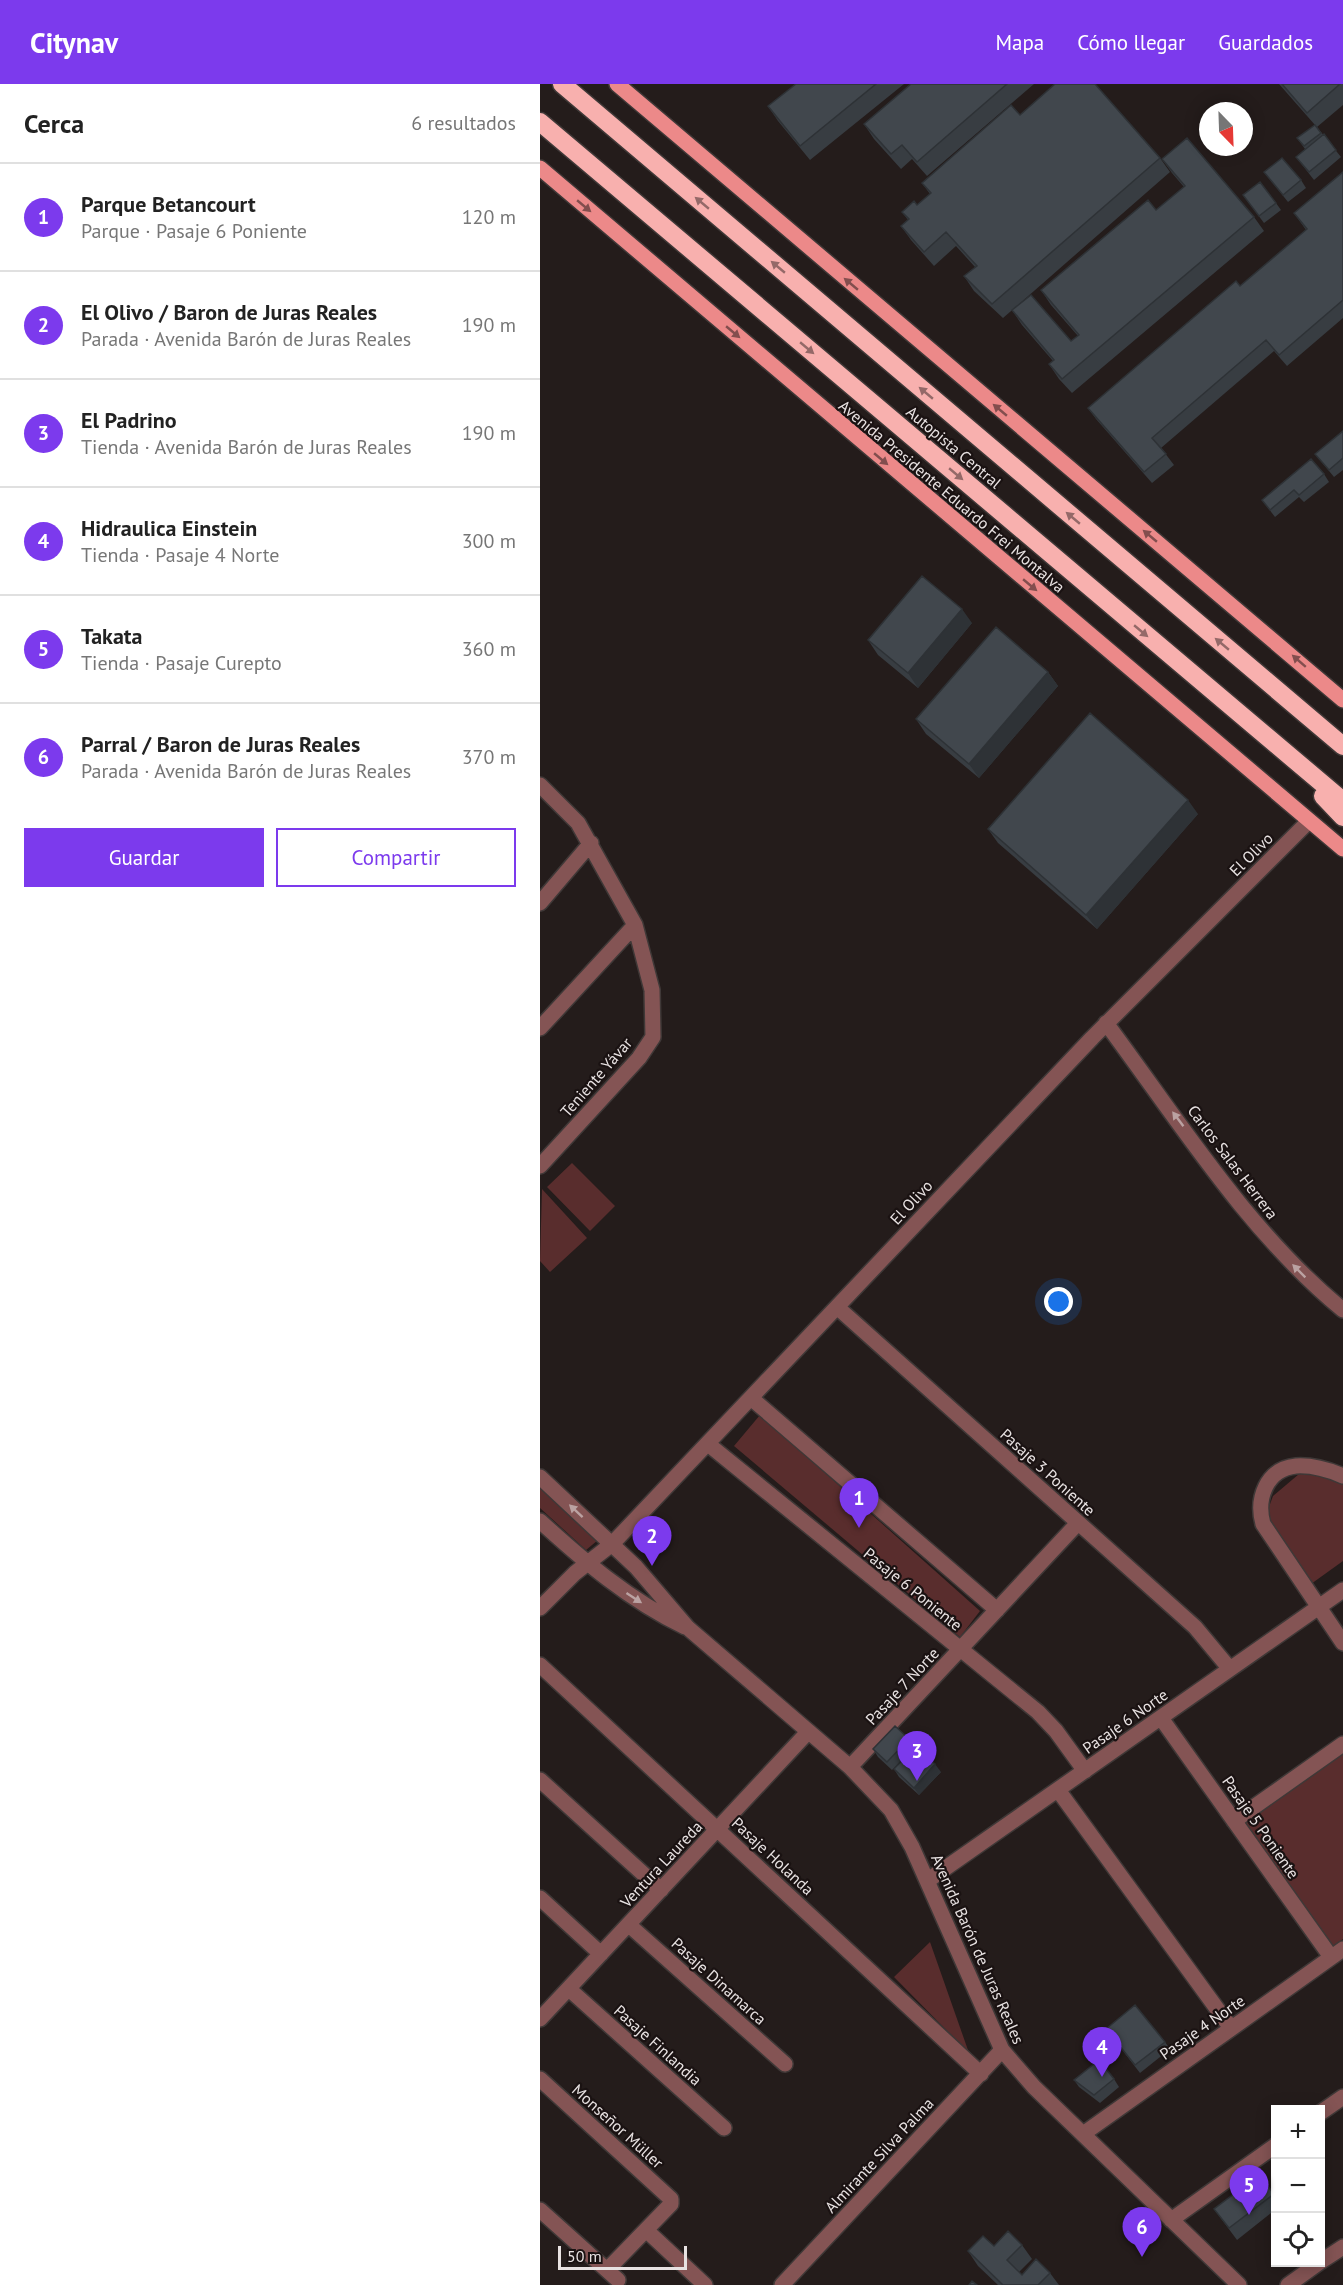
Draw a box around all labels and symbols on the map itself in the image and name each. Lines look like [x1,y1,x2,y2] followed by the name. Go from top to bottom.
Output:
[1199,102,1253,156] north arrow
[695,197,710,210] one-way arrow
[577,199,592,213] one-way arrow
[771,261,786,274] one-way arrow
[843,278,859,291] one-way arrow
[725,326,741,339] one-way arrow
[799,341,814,354] one-way arrow
[919,387,934,400] one-way arrow
[835,395,1069,597] street label: Avenida Presidente Eduardo Frei Montalva
[902,401,1006,493] street label: Autopista Central
[993,404,1008,417] one-way arrow
[873,452,888,465] one-way arrow
[948,467,963,480] one-way arrow
[1066,512,1081,525] one-way arrow
[1142,529,1158,542] one-way arrow
[1022,578,1037,591] one-way arrow
[1133,624,1149,637] one-way arrow
[1215,638,1230,650] one-way arrow
[1292,655,1307,668] one-way arrow
[1225,828,1277,880] street label: El Olivo
[556,1033,636,1121] street label: Teniente Yávar
[1184,1101,1282,1223] street label: Carlos Salas Herrera
[1172,1111,1184,1127] one-way arrow
[885,1176,937,1228] street label: El Olivo
[1293,1265,1307,1279] one-way arrow
[1044,1287,1073,1316] your location
[996,1424,1100,1520] street label: Pasaje 3 Poniente
[840,1478,878,1528] pin: 1
[569,1505,584,1518] one-way arrow
[632,1516,672,1566] pin: 2
[860,1543,966,1635] street label: Pasaje 6 Poniente
[626,1593,642,1604] one-way arrow
[861,1643,943,1729] street label: Pasaje 7 Norte
[1079,1684,1171,1758] street label: Pasaje 6 Norte
[898,1732,937,1781] pin: 3
[1218,1772,1304,1882] street label: Pasaje 5 Poniente
[728,1813,818,1899] street label: Pasaje Holanda
[615,1816,706,1912] street label: Ventura Laureda
[927,1851,1029,2047] street label: Avenida Barón de Juras Reales
[667,1933,771,2029] street label: Pasaje Dinamarca
[1156,1990,1248,2064] street label: Pasaje 4 Norte
[610,2000,706,2090] street label: Pasaje Finlandia
[1082,2028,1122,2077] pin: 4
[568,2080,668,2173] street label: Monseñor Müller
[820,2093,938,2217] street label: Almirante Silva Palma
[1230,2166,1268,2215] pin: 5
[1122,2208,1162,2257] pin: 6
[558,2243,687,2270] scale bar

